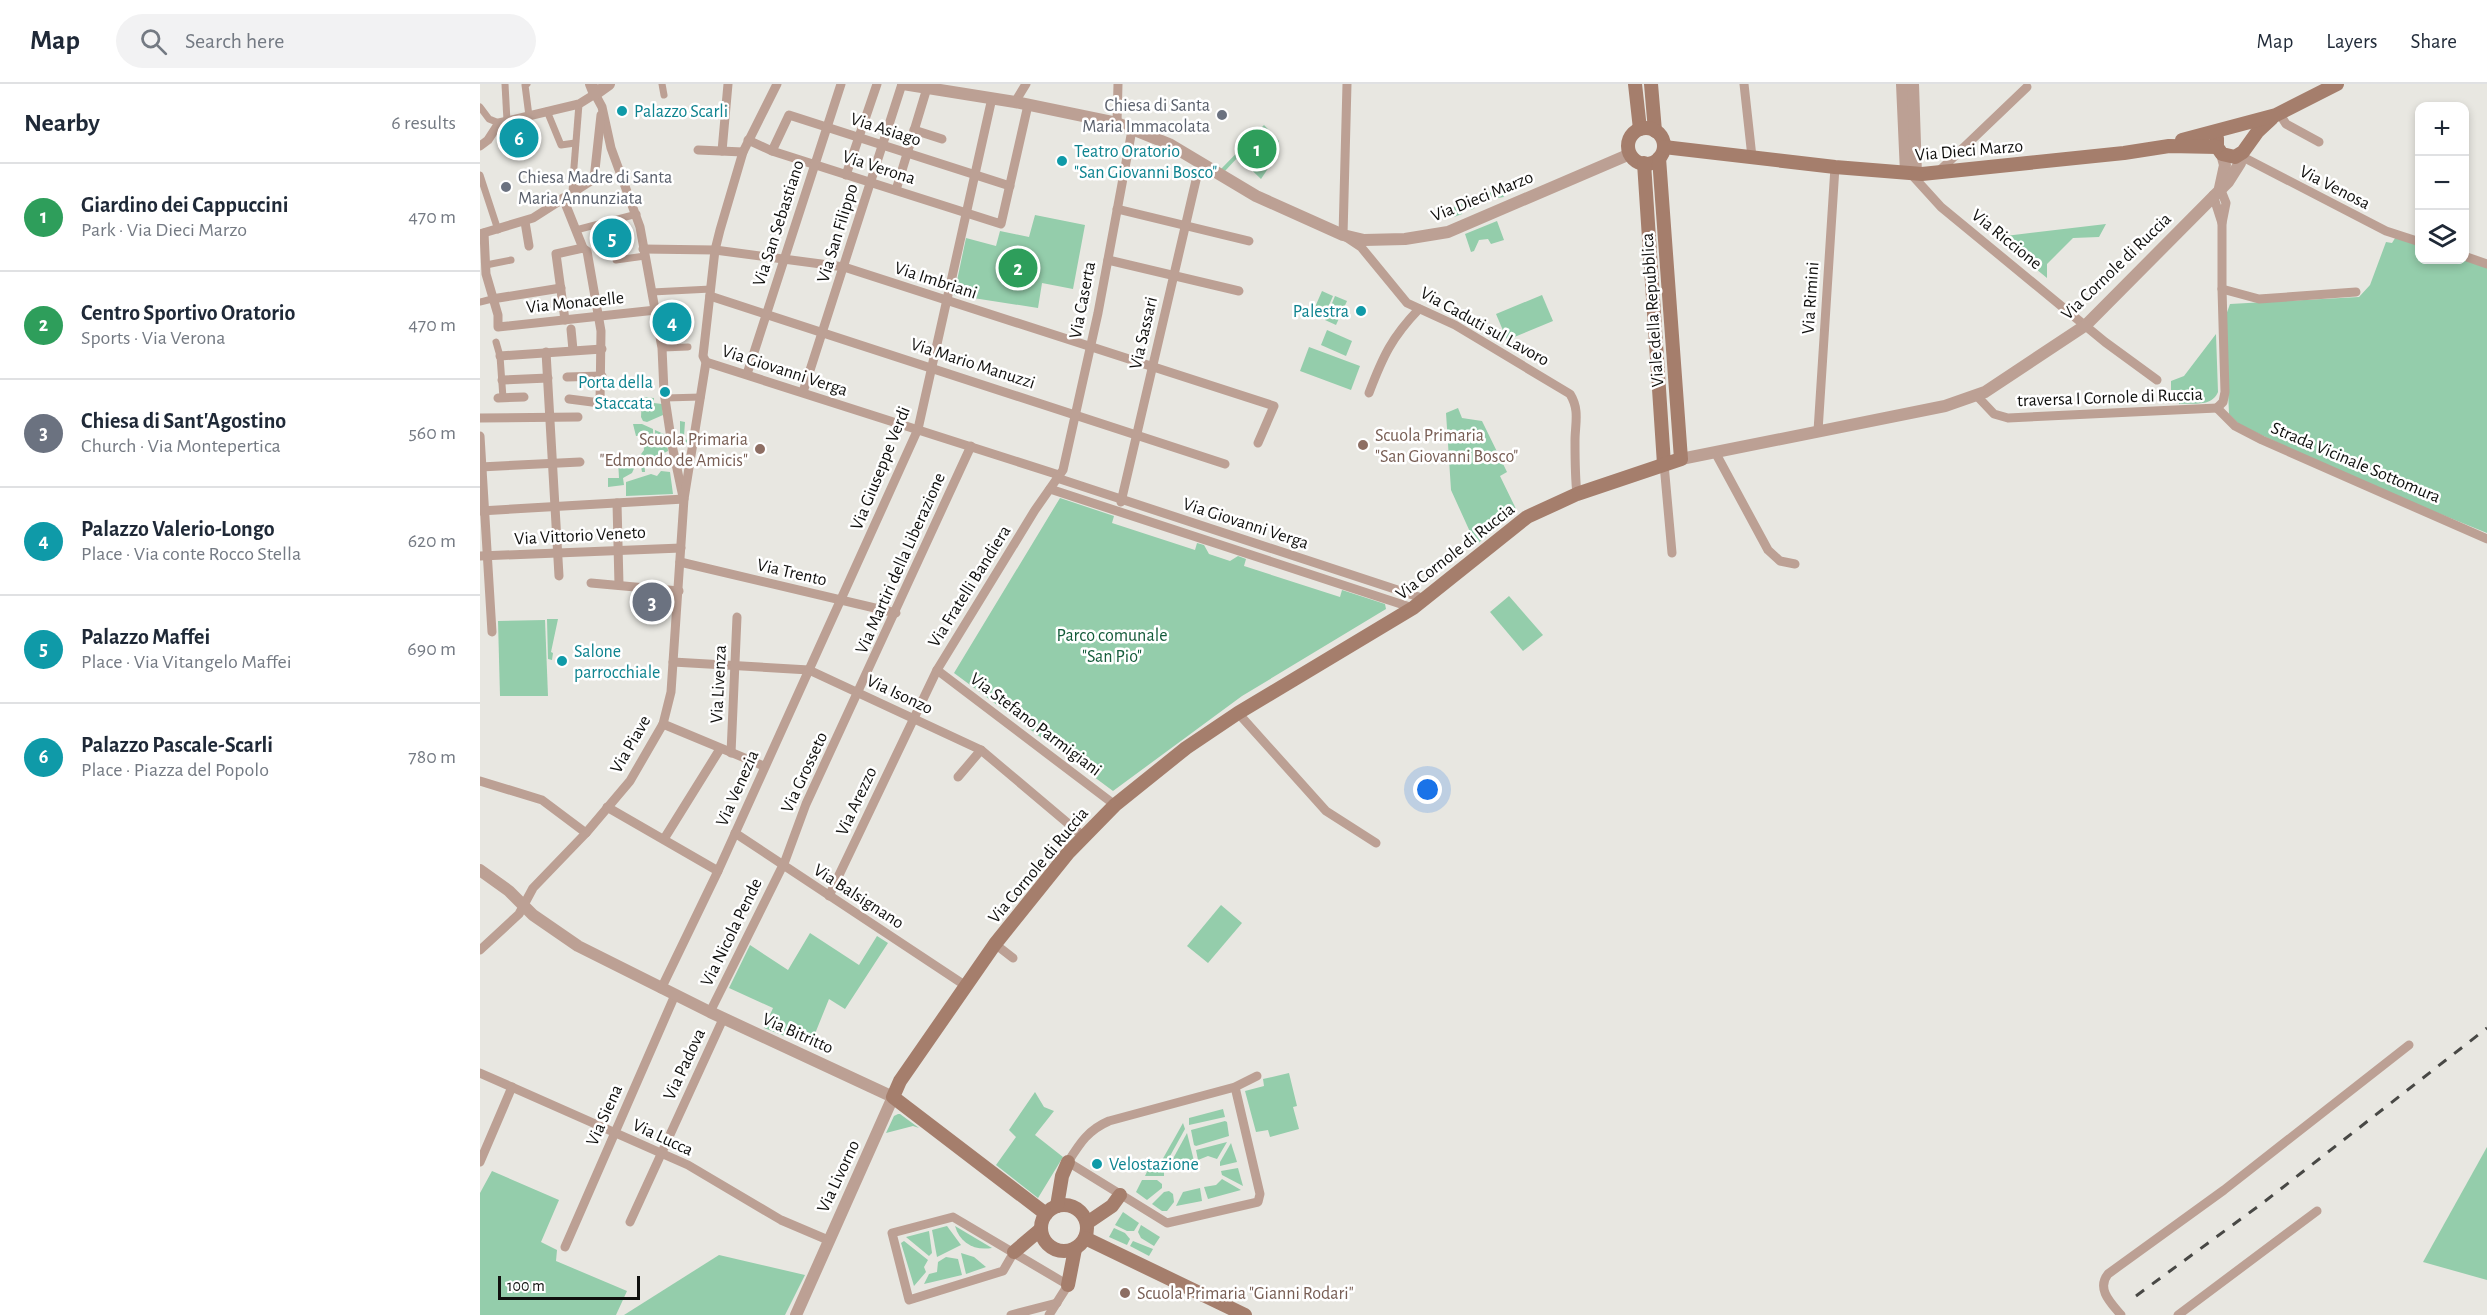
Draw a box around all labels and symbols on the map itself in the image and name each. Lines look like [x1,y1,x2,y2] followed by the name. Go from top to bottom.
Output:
[1082,97,1210,136] place label: Chiesa di Santa Maria Immacolata
[634,103,728,121] place label: Palazzo Scarli
[615,104,629,118] marker: Palazzo Scarli
[1215,108,1229,122] marker: Chiesa di Santa Maria Immacolata
[848,110,923,150] street label: Via Asiago
[500,116,538,160] pin: 6
[1238,126,1276,172] pin: 1
[1914,137,2024,165] street label: Via Dieci Marzo
[1074,143,1217,182] place label: Teatro Oratorio "San Giovanni Bosco"
[840,148,917,188] street label: Via Verona
[1055,154,1069,168] marker: Teatro Oratorio "San Giovanni Bosco"
[750,158,808,289] street label: Via San Sebastiano
[2296,162,2373,213] street label: Via Venosa
[1429,168,1536,226] street label: Via Dieci Marzo
[518,169,672,208] place label: Chiesa Madre di Santa Maria Annunziata
[499,180,513,194] marker: Chiesa Madre di Santa Maria Annunziata
[814,182,862,285] street label: Via San Filippo
[1968,206,2045,273] street label: Via Riccione
[2058,210,2175,324] street label: Via Cornole di Ruccia
[592,216,632,260] pin: 5
[1639,232,1667,388] street label: Viale della Repubblica
[998,246,1038,291] pin: 2
[892,259,979,303] street label: Via Imbriani
[1067,260,1099,340] street label: Via Caserta
[1799,261,1823,335] street label: Via Rimini
[1417,284,1552,370] street label: Via Caduti sul Lavoro
[525,289,625,317] street label: Via Monacelle
[1127,295,1161,371] street label: Via Sassari
[652,300,692,344] pin: 4
[1293,303,1349,321] place label: Palestra
[1354,304,1368,318] marker: Palestra
[908,335,1037,393] street label: Via Mario Manuzzi
[720,342,850,400] street label: Via Giovanni Verga
[578,374,653,413] place label: Porta della Staccata
[658,385,672,399] marker: Porta della Staccata
[2017,386,2203,410] street label: traversa I Cornole di Ruccia
[848,404,914,533] street label: Via Giuseppe Verdi
[2268,419,2443,507] street label: Strada Vicinale Sottomura
[1375,427,1518,466] place label: Scuola Primaria "San Giovanni Bosco"
[599,431,748,470] place label: Scuola Primaria "Edmondo de Amicis"
[1356,438,1370,452] marker: Scuola Primaria "San Giovanni Bosco"
[753,442,767,456] marker: Scuola Primaria "Edmondo de Amicis"
[853,470,949,657] street label: Via Martiri della Liberazione
[1181,495,1311,553] street label: Via Giovanni Verga
[1393,500,1518,604] street label: Via Cornole di Ruccia
[925,522,1015,651] street label: Via Fratelli Bandiera
[514,524,646,548] street label: Via Vittorio Veneto
[755,556,829,590] street label: Via Trento
[632,580,672,624] pin: 3
[1057,627,1167,666] park label: Parco comunale "San Pio"
[574,643,660,682] place label: Salone parrocchiale
[708,644,730,724] street label: Via Livenza
[555,654,569,668] marker: Salone parrocchiale
[966,670,1104,780] street label: Via Stefano Parmigiani
[864,672,936,718] street label: Via Isonzo
[607,713,654,776] street label: Via Piave
[778,729,831,816] street label: Via Grosseto
[713,748,763,829] street label: Via Venezia
[833,764,881,839] street label: Via Arezzo
[1413,775,1442,804] your location
[985,804,1092,927] street label: Via Cornole di Ruccia
[810,861,907,933] street label: Via Balsignano
[698,876,766,989] street label: Via Nicola Pende
[759,1010,836,1058] street label: Via Bitritto
[661,1026,709,1103] street label: Via Padova
[584,1082,626,1149] street label: Via Siena
[630,1116,696,1160] street label: Via Lucca
[814,1137,864,1215] street label: Via Livorno
[1109,1156,1199,1174] place label: Velostazione
[1090,1157,1104,1171] marker: Velostazione
[498,1273,640,1300] scale bar
[1137,1285,1354,1303] place label: Scuola Primaria "Gianni Rodari"
[1118,1286,1132,1300] marker: Scuola Primaria "Gianni Rodari"

